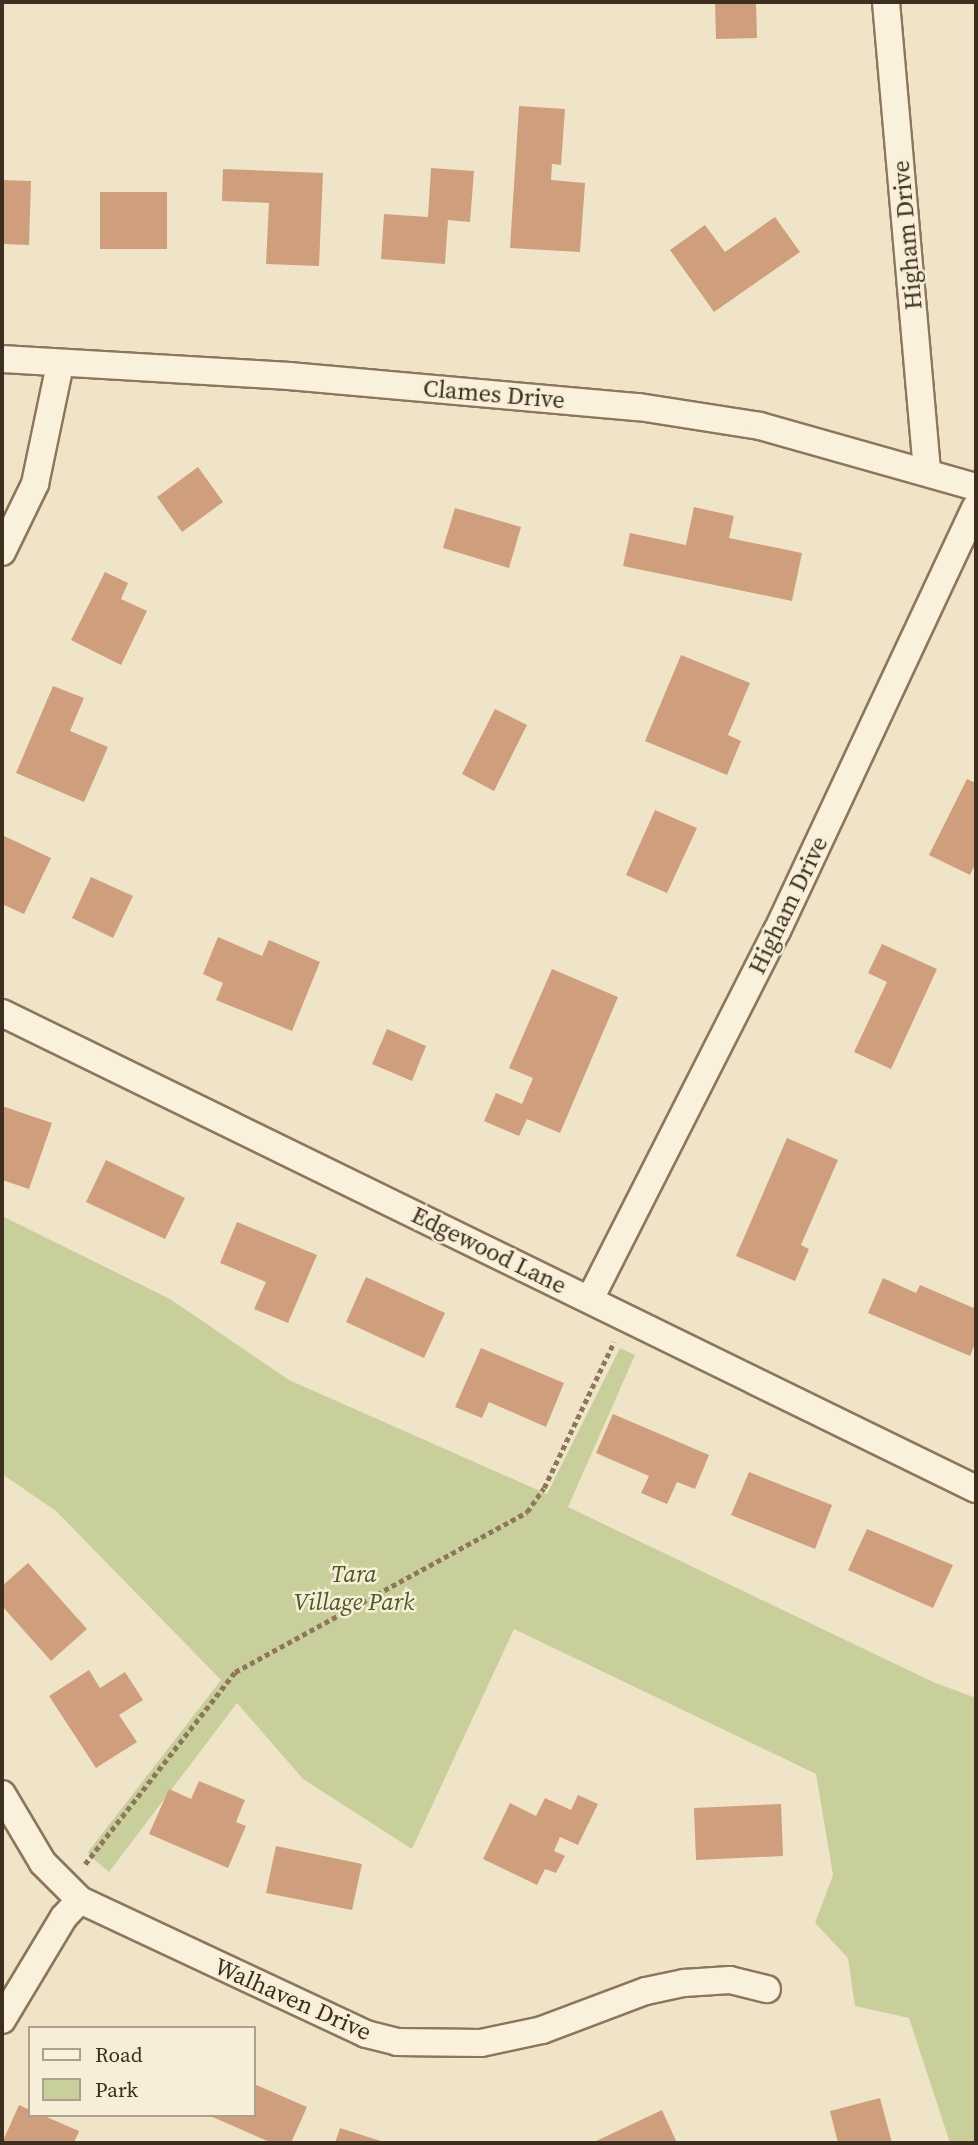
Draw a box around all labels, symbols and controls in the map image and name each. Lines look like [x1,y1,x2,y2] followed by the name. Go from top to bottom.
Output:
[886,159,928,311] street label: Higham Drive
[422,373,566,415] street label: Clames Drive
[742,831,834,979] street label: Higham Drive
[407,1200,571,1300] street label: Edgewood Lane
[294,1560,414,1616] park label: Tara Village Park
[210,1952,376,2046] street label: Walhaven Drive
[28,2026,256,2117] legend
[95,2040,143,2069] text: Road
[95,2075,138,2104] text: Park

